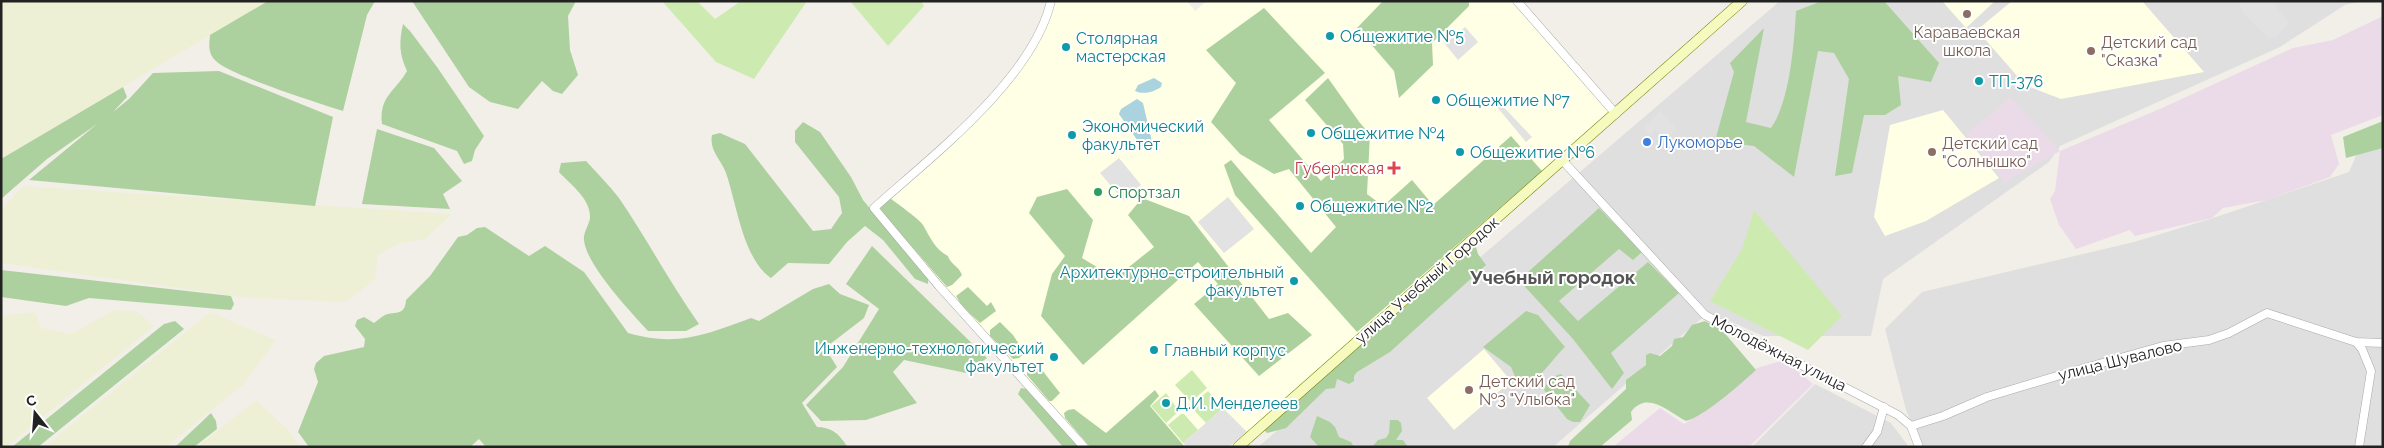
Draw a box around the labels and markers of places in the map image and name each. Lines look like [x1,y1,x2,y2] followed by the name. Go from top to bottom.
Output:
[1961,8,1973,20] marker: Караваевская школа
[1914,23,2020,60] place label: Караваевская школа
[1340,27,1464,46] place label: Общежитие №5
[1076,29,1166,66] place label: Столярная мастерская
[1324,30,1336,42] marker: Общежитие №5
[2101,33,2197,70] place label: Детский сад "Сказка"
[1060,41,1072,53] marker: Столярная мастерская
[2085,45,2097,57] marker: Детский сад "Сказка"
[1989,72,2043,91] place label: ТП-376
[1973,75,1985,87] marker: ТП-376
[1446,91,1570,110] place label: Общежитие №7
[1430,94,1442,106] marker: Общежитие №7
[1082,117,1204,154] place label: Экономический факультет
[1321,124,1445,143] place label: Общежитие №4
[1305,127,1317,139] marker: Общежитие №4
[1066,129,1078,141] marker: Экономический факультет
[1657,133,1743,152] place label: Лукоморье
[1942,134,2038,171] place label: Детский сад "Солнышко"
[1641,136,1653,148] marker: Лукоморье
[1470,143,1595,162] place label: Общежитие №6
[1454,146,1466,158] marker: Общежитие №6
[1926,146,1938,158] marker: Детский сад "Солнышко"
[1295,159,1384,178] place label: Губернская
[1388,162,1400,174] marker: Губернская
[1108,183,1180,202] place label: Спортзал
[1092,186,1104,198] marker: Спортзал
[1310,197,1434,216] place label: Общежитие №2
[1294,200,1306,212] marker: Общежитие №2
[1060,263,1284,300] place label: Архитектурно-строительный факультет
[1288,275,1300,287] marker: Архитектурно-строительный факультет
[815,339,1044,376] place label: Инженерно-технологический факультет
[1164,341,1286,360] place label: Главный корпус
[1148,344,1160,356] marker: Главный корпус
[1048,351,1060,363] marker: Инженерно-технологический факультет
[1479,372,1575,409] place label: Детский сад №3 "Улыбка"
[1463,384,1475,396] marker: Детский сад №3 "Улыбка"
[1176,394,1298,413] place label: Д.И. Менделеев
[1160,397,1172,409] marker: Д.И. Менделеев

